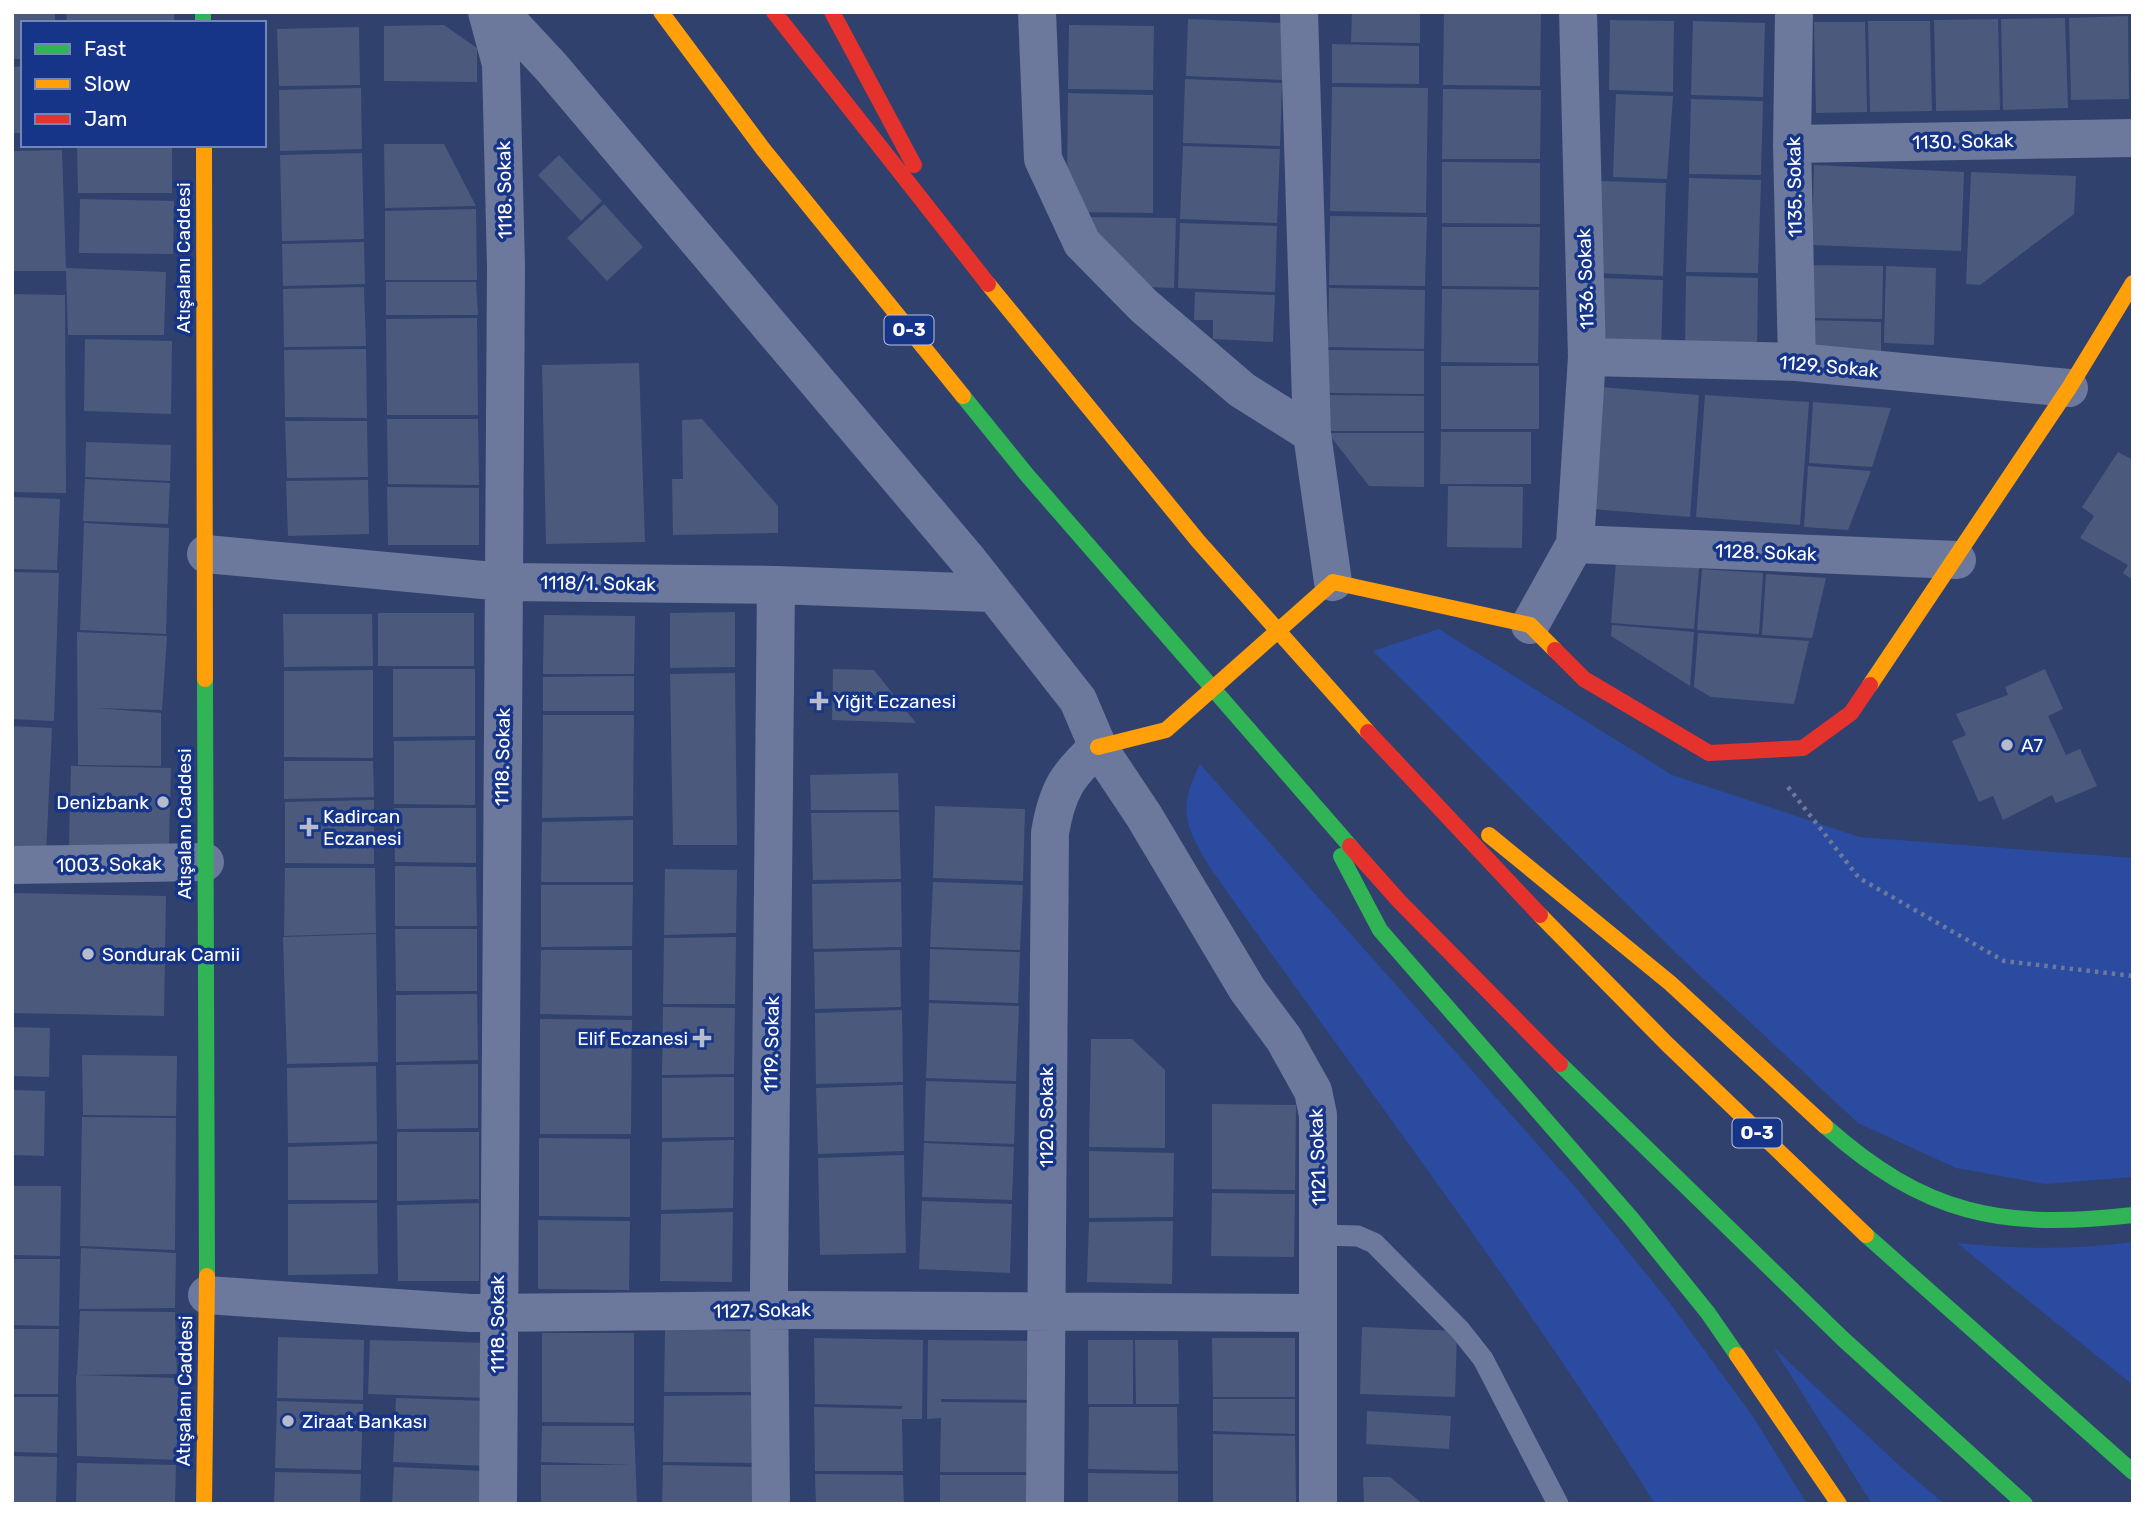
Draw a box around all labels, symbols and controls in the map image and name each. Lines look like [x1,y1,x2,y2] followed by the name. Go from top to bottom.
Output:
[21,21,266,147] legend
[84,36,126,61] text: Fast
[84,71,131,96] text: Slow
[84,106,128,131] text: Jam
[1912,129,2014,154] street label: 1130. Sokak
[1782,136,1807,238] street label: 1135. Sokak
[492,140,517,239] street label: 1118. Sokak
[172,183,195,333] street label: Atışalanı Caddesi
[1572,228,1599,330] street label: 1136. Sokak
[884,316,934,344] road number: O-3
[1778,351,1880,382] street label: 1129. Sokak
[1715,539,1817,566] street label: 1128. Sokak
[540,571,656,596] street label: 1118/1. Sokak
[833,690,956,713] place label: Yiğit Eczanesi
[811,693,827,709] marker: Yiğit Eczanesi
[490,707,515,806] street label: 1118. Sokak
[2021,734,2043,757] place label: A7
[1999,737,2015,753] marker: A7
[173,749,196,899] street label: Atışalanı Caddesi
[56,791,149,814] place label: Denizbank
[155,794,171,810] marker: Denizbank
[323,805,402,850] place label: Kadircan Eczanesi
[301,819,317,835] marker: Kadircan Eczanesi
[56,852,162,877] street label: 1003. Sokak
[102,943,240,966] place label: Sondurak Camii
[80,946,96,962] marker: Sondurak Camii
[759,995,784,1092] street label: 1119. Sokak
[577,1027,688,1050] place label: Elif Eczanesi
[694,1030,710,1046] marker: Elif Eczanesi
[1035,1066,1058,1168] street label: 1120. Sokak
[1304,1108,1331,1206] street label: 1121. Sokak
[1732,1118,1782,1148] road number: O-3
[486,1275,509,1373] street label: 1118. Sokak
[713,1298,811,1323] street label: 1127. Sokak
[172,1315,197,1467] street label: Atışalanı Caddesi
[302,1410,427,1433] place label: Ziraat Bankası
[280,1413,296,1429] marker: Ziraat Bankası

